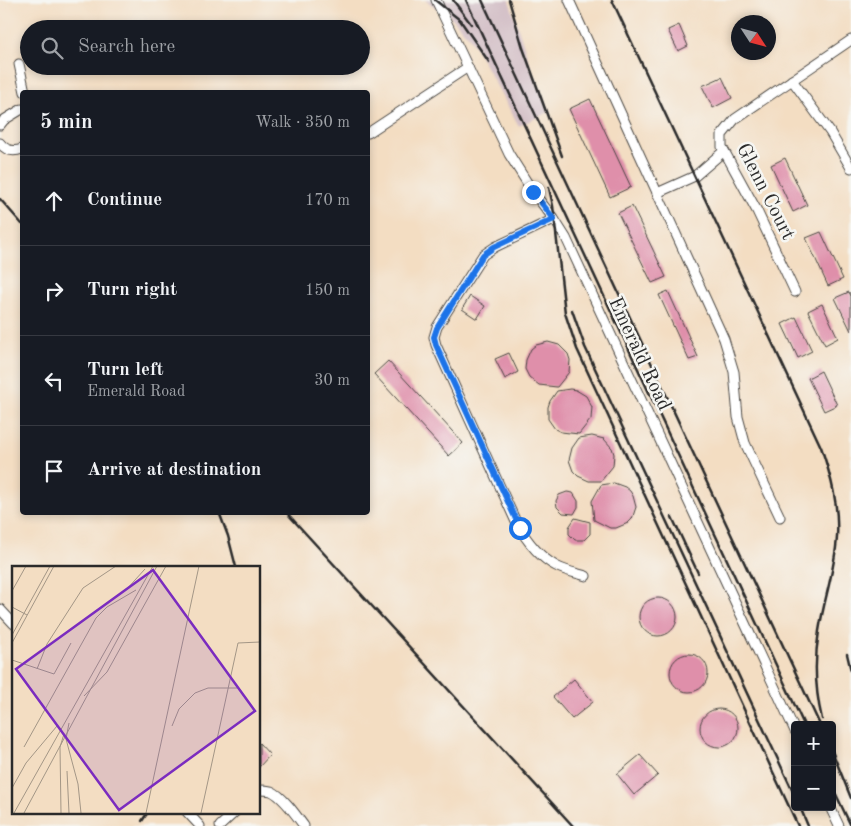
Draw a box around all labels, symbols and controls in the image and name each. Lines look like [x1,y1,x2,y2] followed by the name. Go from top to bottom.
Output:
[731,15,776,60] north arrow
[20,20,370,75] search box
[38,34,66,62] icon: search
[78,38,175,57] text: Search here
[40,112,93,133] text: 5 min
[255,115,350,131] text: Walk · 350 m
[732,141,798,243] street label: Glenn Court
[522,181,545,204] route end
[40,187,68,215] icon: ahead
[87,191,162,210] text: Continue
[305,193,350,209] text: 170 m
[40,277,68,305] icon: right
[87,281,177,300] text: Turn right
[305,283,350,299] text: 150 m
[604,294,674,414] street label: Emerald Road
[87,361,164,380] text: Turn left
[40,367,68,395] icon: left
[314,373,350,389] text: 30 m
[87,384,185,400] text: Emerald Road
[40,457,68,485] icon: arrive
[87,461,261,480] text: Arrive at destination
[509,517,532,540] route start
[12,566,260,814] inset map
[791,721,836,811] map controls
[791,721,836,766] button: +
[791,766,836,811] button: −

